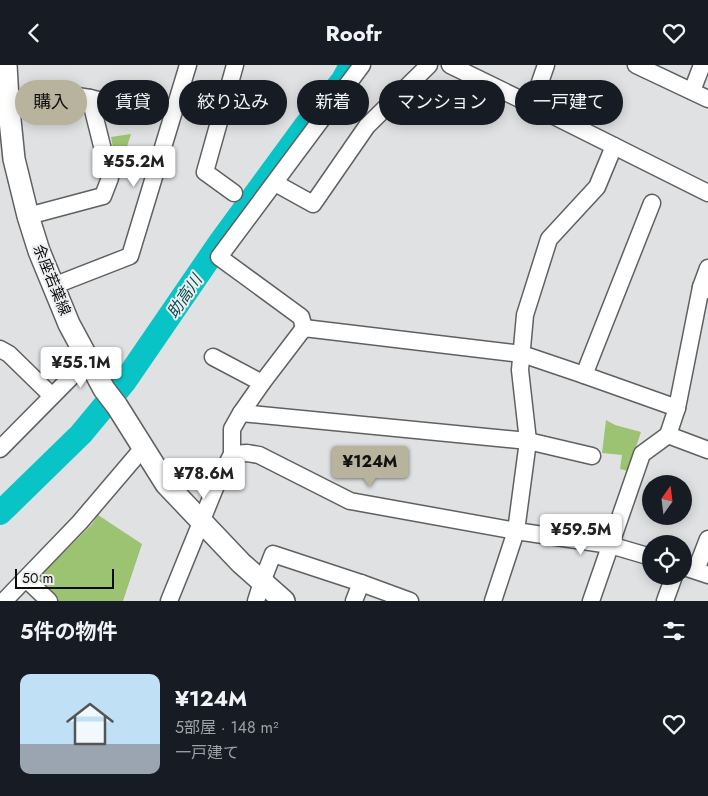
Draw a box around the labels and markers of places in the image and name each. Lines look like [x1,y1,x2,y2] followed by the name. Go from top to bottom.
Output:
[93,145,175,188] pin: ¥55.2M
[40,347,122,389] pin: ¥55.1M
[335,445,405,488] pin: ¥124M
[163,457,245,500] pin: ¥78.6M
[540,513,622,556] pin: ¥59.5M

